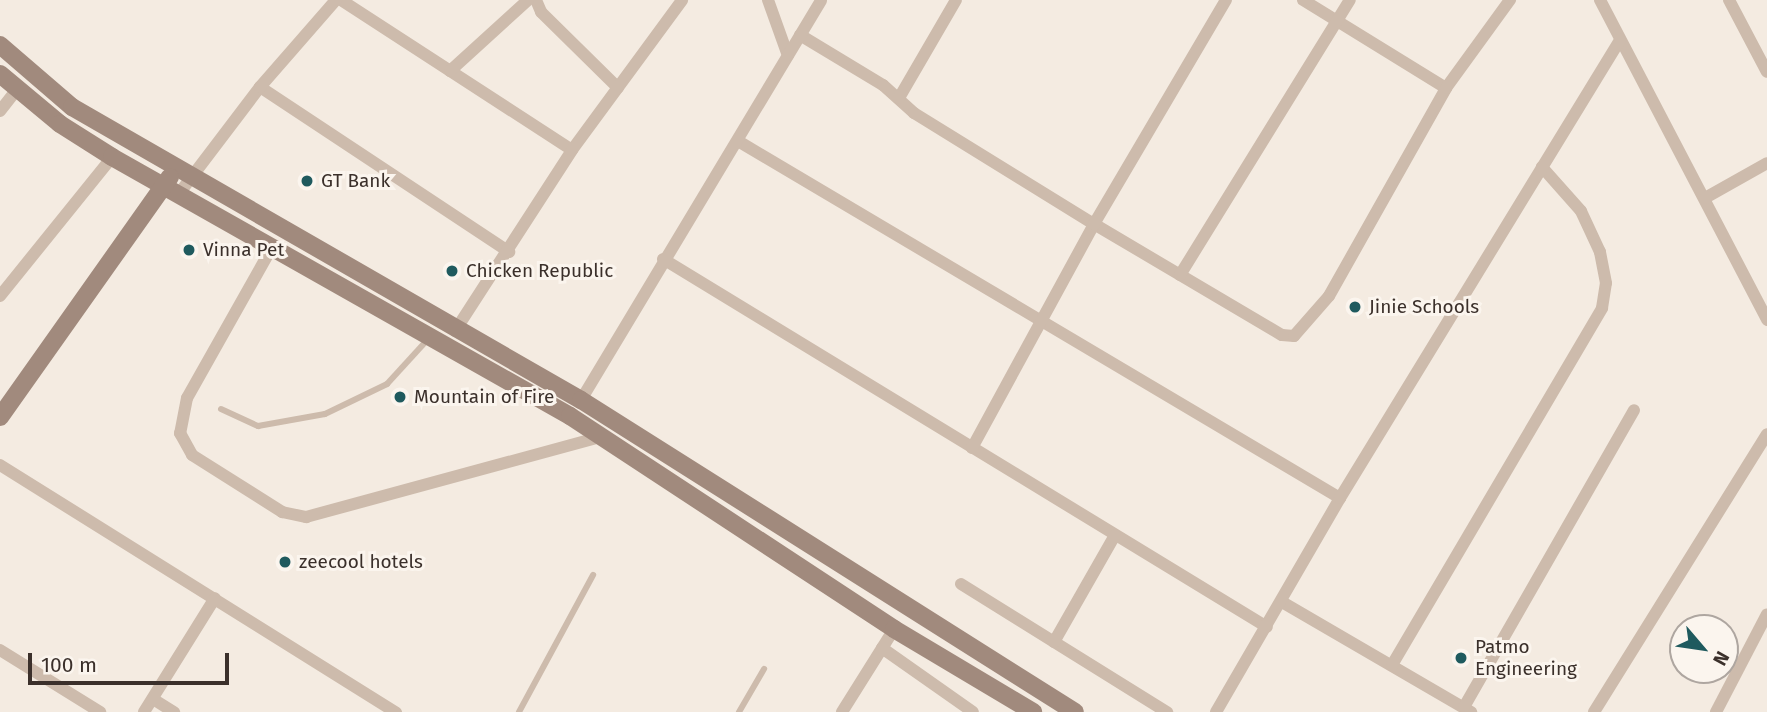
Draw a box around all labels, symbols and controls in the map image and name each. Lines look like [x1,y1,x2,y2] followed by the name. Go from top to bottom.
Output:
[321,170,390,192] place label: GT Bank
[299,173,315,189] marker: GT Bank
[203,239,284,261] place label: Vinna Pet
[181,242,197,258] marker: Vinna Pet
[466,260,613,282] place label: Chicken Republic
[444,263,460,279] marker: Chicken Republic
[1369,296,1479,318] place label: Jinie Schools
[1347,299,1363,315] marker: Jinie Schools
[414,386,554,408] place label: Mountain of Fire
[392,389,408,405] marker: Mountain of Fire
[299,551,423,573] place label: zeecool hotels
[277,554,293,570] marker: zeecool hotels
[1669,614,1739,684] north arrow
[1475,636,1577,680] place label: Patmo Engineering
[32,638,233,682] scale bar
[1708,647,1734,670] text: N
[1453,650,1469,666] marker: Patmo Engineering
[41,652,97,678] text: 100 m

